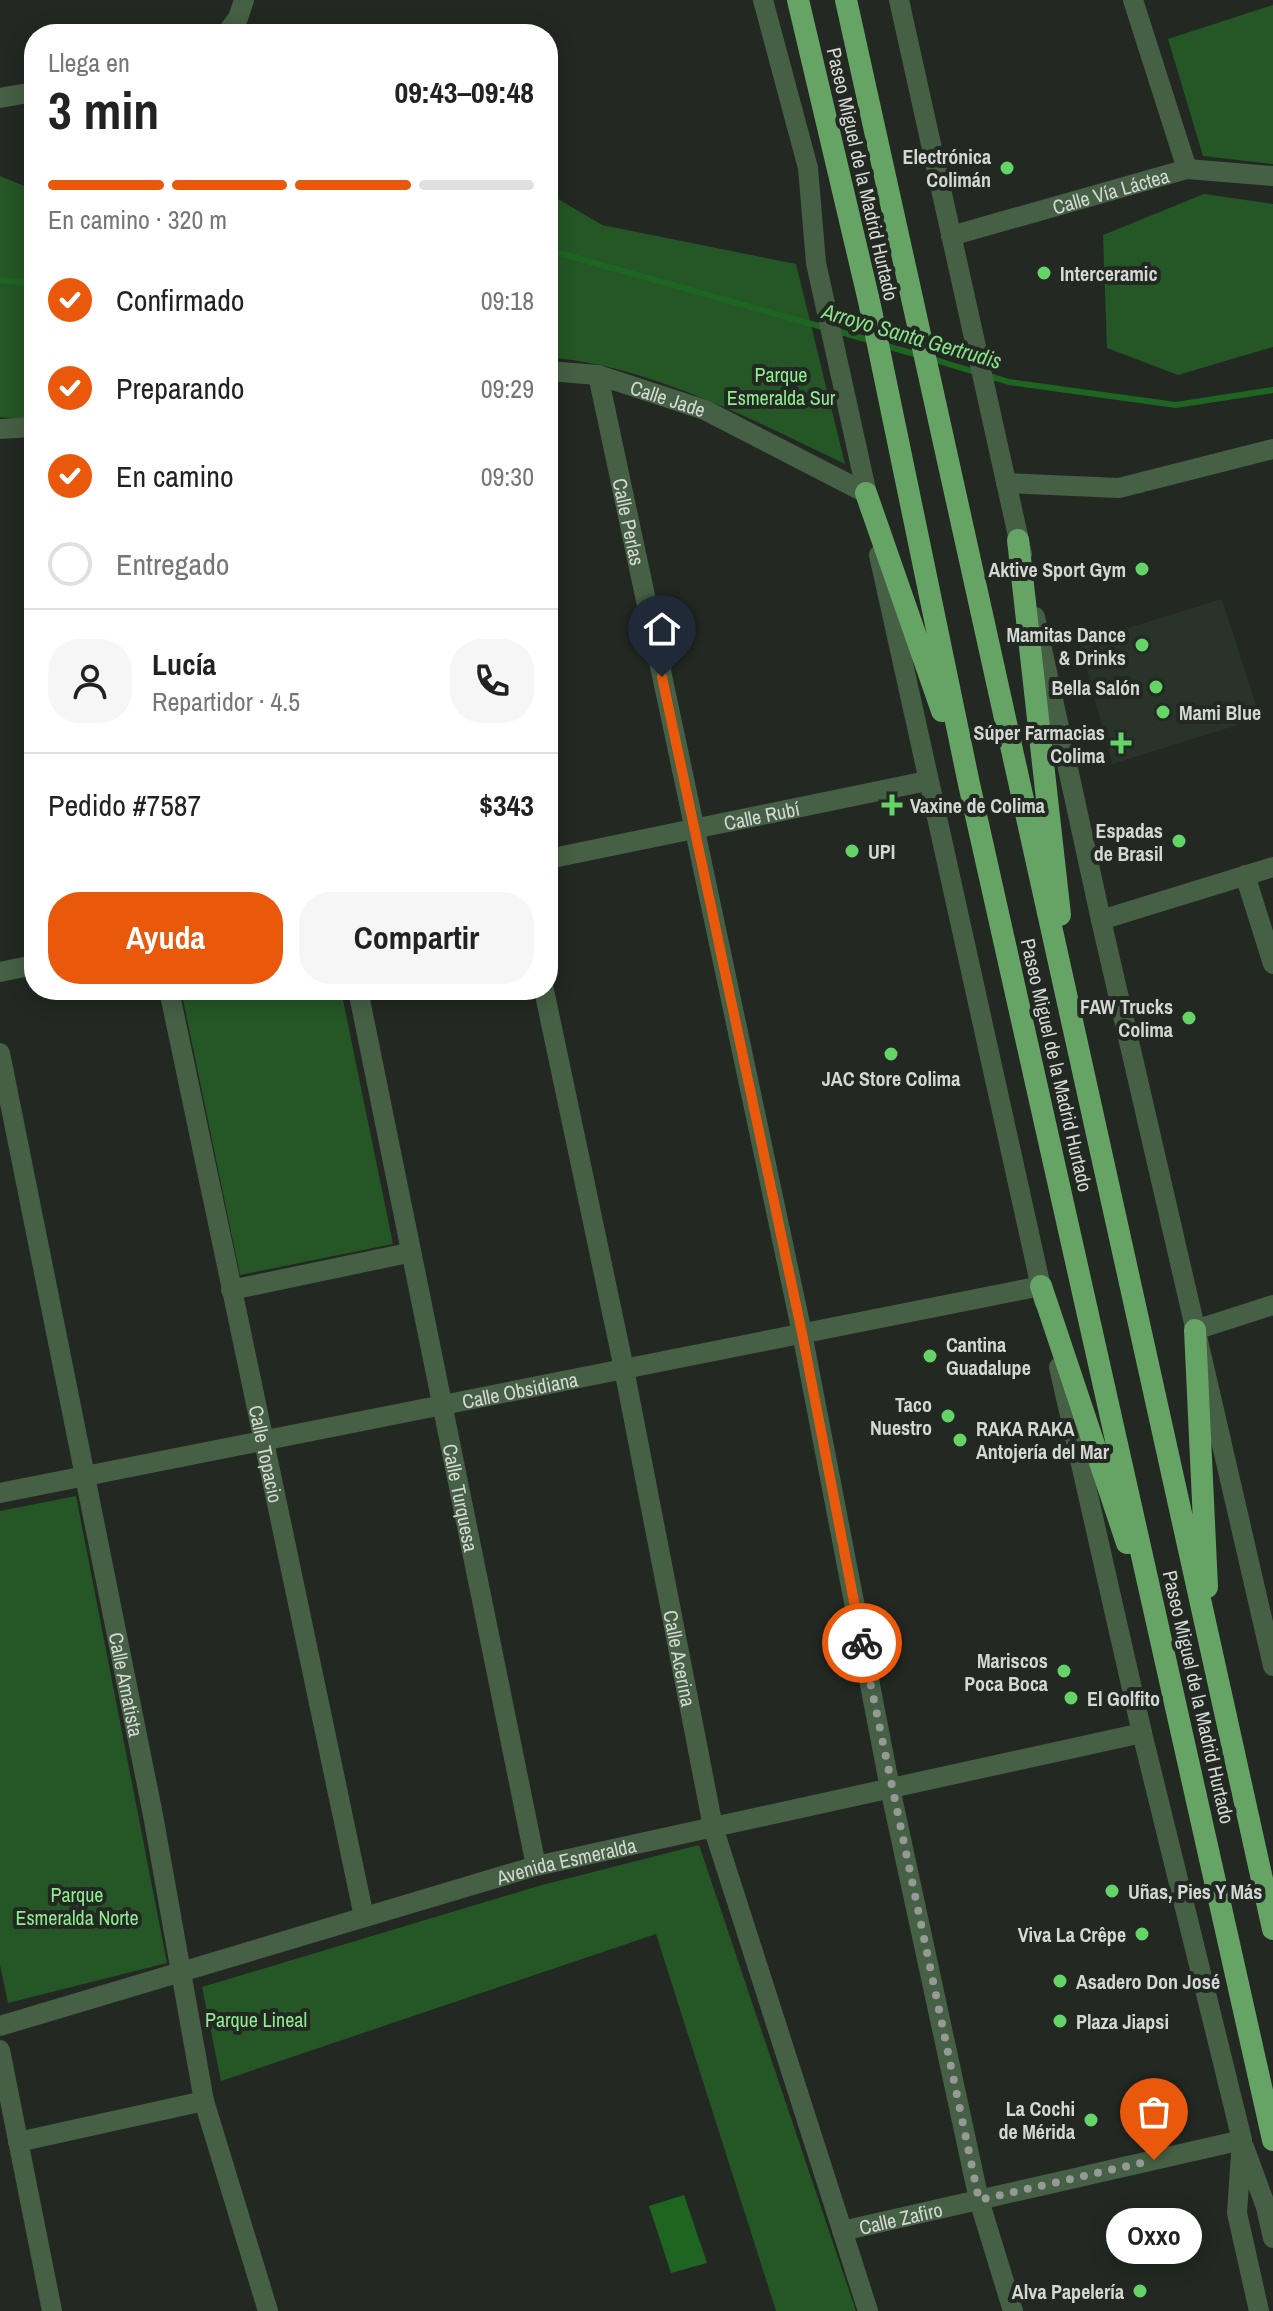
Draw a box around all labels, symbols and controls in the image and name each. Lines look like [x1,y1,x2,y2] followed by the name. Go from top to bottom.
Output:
[48,45,130,80] text: Llega en
[821,45,905,303] street label: Paseo Miguel de la Madrid Hurtado
[395,72,534,112] text: 09:43–09:48
[48,75,159,145] text: 3 min
[903,143,991,193] place label: Electrónica Colimán
[998,159,1016,177] marker: Electrónica Colimán
[1049,161,1172,220] street label: Calle Vía Láctea
[48,202,227,237] text: En camino · 320 m
[1060,260,1158,287] place label: Interceramic
[1035,264,1053,282] marker: Interceramic
[48,278,92,322] icon: check
[116,280,245,320] text: Confirmado
[481,283,534,318] text: 09:18
[818,296,1005,376] water label: Arroyo Santa Gertrudis
[727,361,836,411] park label: Parque Esmeralda Sur
[48,366,92,410] icon: check
[116,368,245,408] text: Preparando
[481,371,534,406] text: 09:29
[627,373,709,423] street label: Calle Jade
[48,454,92,498] icon: check
[116,456,234,496] text: En camino
[481,459,534,494] text: 09:30
[607,476,652,568] street label: Calle Perlas
[116,544,230,584] text: Entregado
[988,556,1126,583] place label: Aktive Sport Gym
[1133,560,1151,578] marker: Aktive Sport Gym
[628,595,696,677] pin
[640,607,684,651] icon: home
[1007,621,1126,671] place label: Mamitas Dance & Drinks
[1133,636,1151,654] marker: Mamitas Dance & Drinks
[48,639,132,723] button: person
[450,639,534,723] button: phone
[152,644,216,684] text: Lucía
[1052,674,1140,701] place label: Bella Salón
[1147,678,1165,696] marker: Bella Salón
[152,684,300,719] text: Repartidor · 4.5
[1179,699,1261,726] place label: Mami Blue
[1154,703,1172,721] marker: Mami Blue
[974,719,1105,769] place label: Súper Farmacias Colima
[1112,734,1130,752] marker: Súper Farmacias Colima
[48,785,201,825] text: Pedido #7587
[479,785,534,825] text: $343
[910,792,1045,819] place label: Vaxine de Colima
[721,794,802,836] street label: Calle Rubí
[881,794,903,816] marker: Vaxine de Colima
[1094,817,1163,867] place label: Espadas de Brasil
[1170,832,1188,850] marker: Espadas de Brasil
[868,838,895,865] place label: UPI
[843,842,861,860] marker: UPI
[48,892,283,984] button: Ayuda
[299,892,534,984] button: Compartir
[1015,936,1099,1194] street label: Paseo Miguel de la Madrid Hurtado
[1080,993,1173,1043] place label: FAW Trucks Colima
[1180,1009,1198,1027] marker: FAW Trucks Colima
[882,1045,900,1063] marker: JAC Store Colima
[822,1065,960,1092] place label: JAC Store Colima
[946,1331,1031,1381] place label: Cantina Guadalupe
[921,1347,939,1365] marker: Cantina Guadalupe
[459,1365,580,1414] street label: Calle Obsidiana
[870,1391,932,1441] place label: Taco Nuestro
[243,1403,290,1505] street label: Calle Topacio
[939,1407,957,1425] marker: Taco Nuestro
[976,1415,1110,1465] place label: RAKA RAKA Antojería del Mar
[951,1431,969,1449] marker: RAKA RAKA Antojería del Mar
[437,1441,485,1554] street label: Calle Turquesa
[1157,1568,1241,1826] street label: Paseo Miguel de la Madrid Hurtado
[822,1603,902,1683] courier
[658,1608,703,1709] street label: Calle Acerina
[840,1621,884,1665] icon: bike
[103,1630,150,1739] street label: Calle Amatista
[964,1647,1048,1697] place label: Mariscos Poca Boca
[1055,1662,1073,1680] marker: Mariscos Poca Boca
[1087,1685,1160,1712] place label: El Golfito
[1062,1689,1080,1707] marker: El Golfito
[492,1831,639,1891] street label: Avenida Esmeralda
[1128,1878,1262,1905] place label: Uñas, Pies Y Más
[15,1881,139,1931] park label: Parque Esmeralda Norte
[1103,1882,1121,1900] marker: Uñas, Pies Y Más
[1018,1921,1126,1948] place label: Viva La Crêpe
[1133,1925,1151,1943] marker: Viva La Crêpe
[1076,1968,1220,1995] place label: Asadero Don José
[1051,1972,1069,1990] marker: Asadero Don José
[205,2006,307,2033] park label: Parque Lineal
[1076,2008,1169,2035] place label: Plaza Jiapsi
[1051,2012,1069,2030] marker: Plaza Jiapsi
[1120,2078,1188,2160] pin
[1132,2090,1176,2134] icon: bag
[998,2095,1075,2145] place label: La Cochi de Mérida
[1082,2111,1100,2129] marker: La Cochi de Mérida
[856,2195,945,2240] street label: Calle Zafiro
[1106,2208,1202,2264] callout: Oxxo
[1127,2218,1181,2253] text: Oxxo
[1012,2278,1124,2305] place label: Alva Papelería
[1131,2282,1149,2300] marker: Alva Papelería

